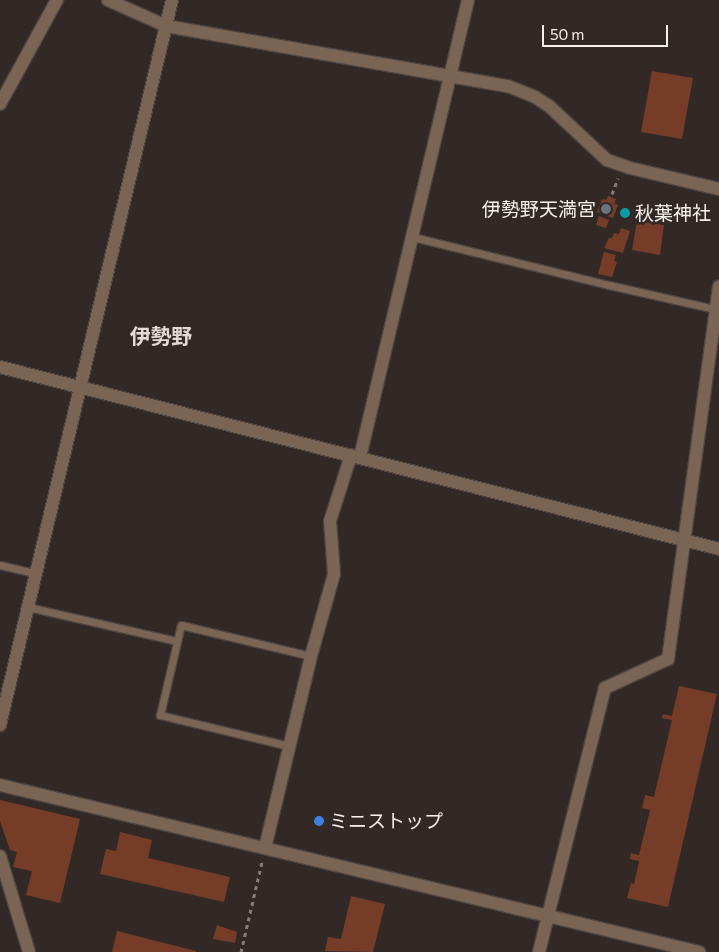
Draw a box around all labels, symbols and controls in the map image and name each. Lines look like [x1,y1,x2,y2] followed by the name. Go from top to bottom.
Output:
[544,15,670,47] scale bar
[550,25,584,43] text: 50 m
[482,198,596,220] place label: 伊勢野天満宮
[635,202,711,224] place label: 秋葉神社
[600,203,612,215] marker: 伊勢野天満宮
[619,207,631,219] marker: 秋葉神社
[130,323,192,349] district label: 伊勢野
[329,810,443,832] place label: ミニストップ
[313,815,325,827] marker: ミニストップ

